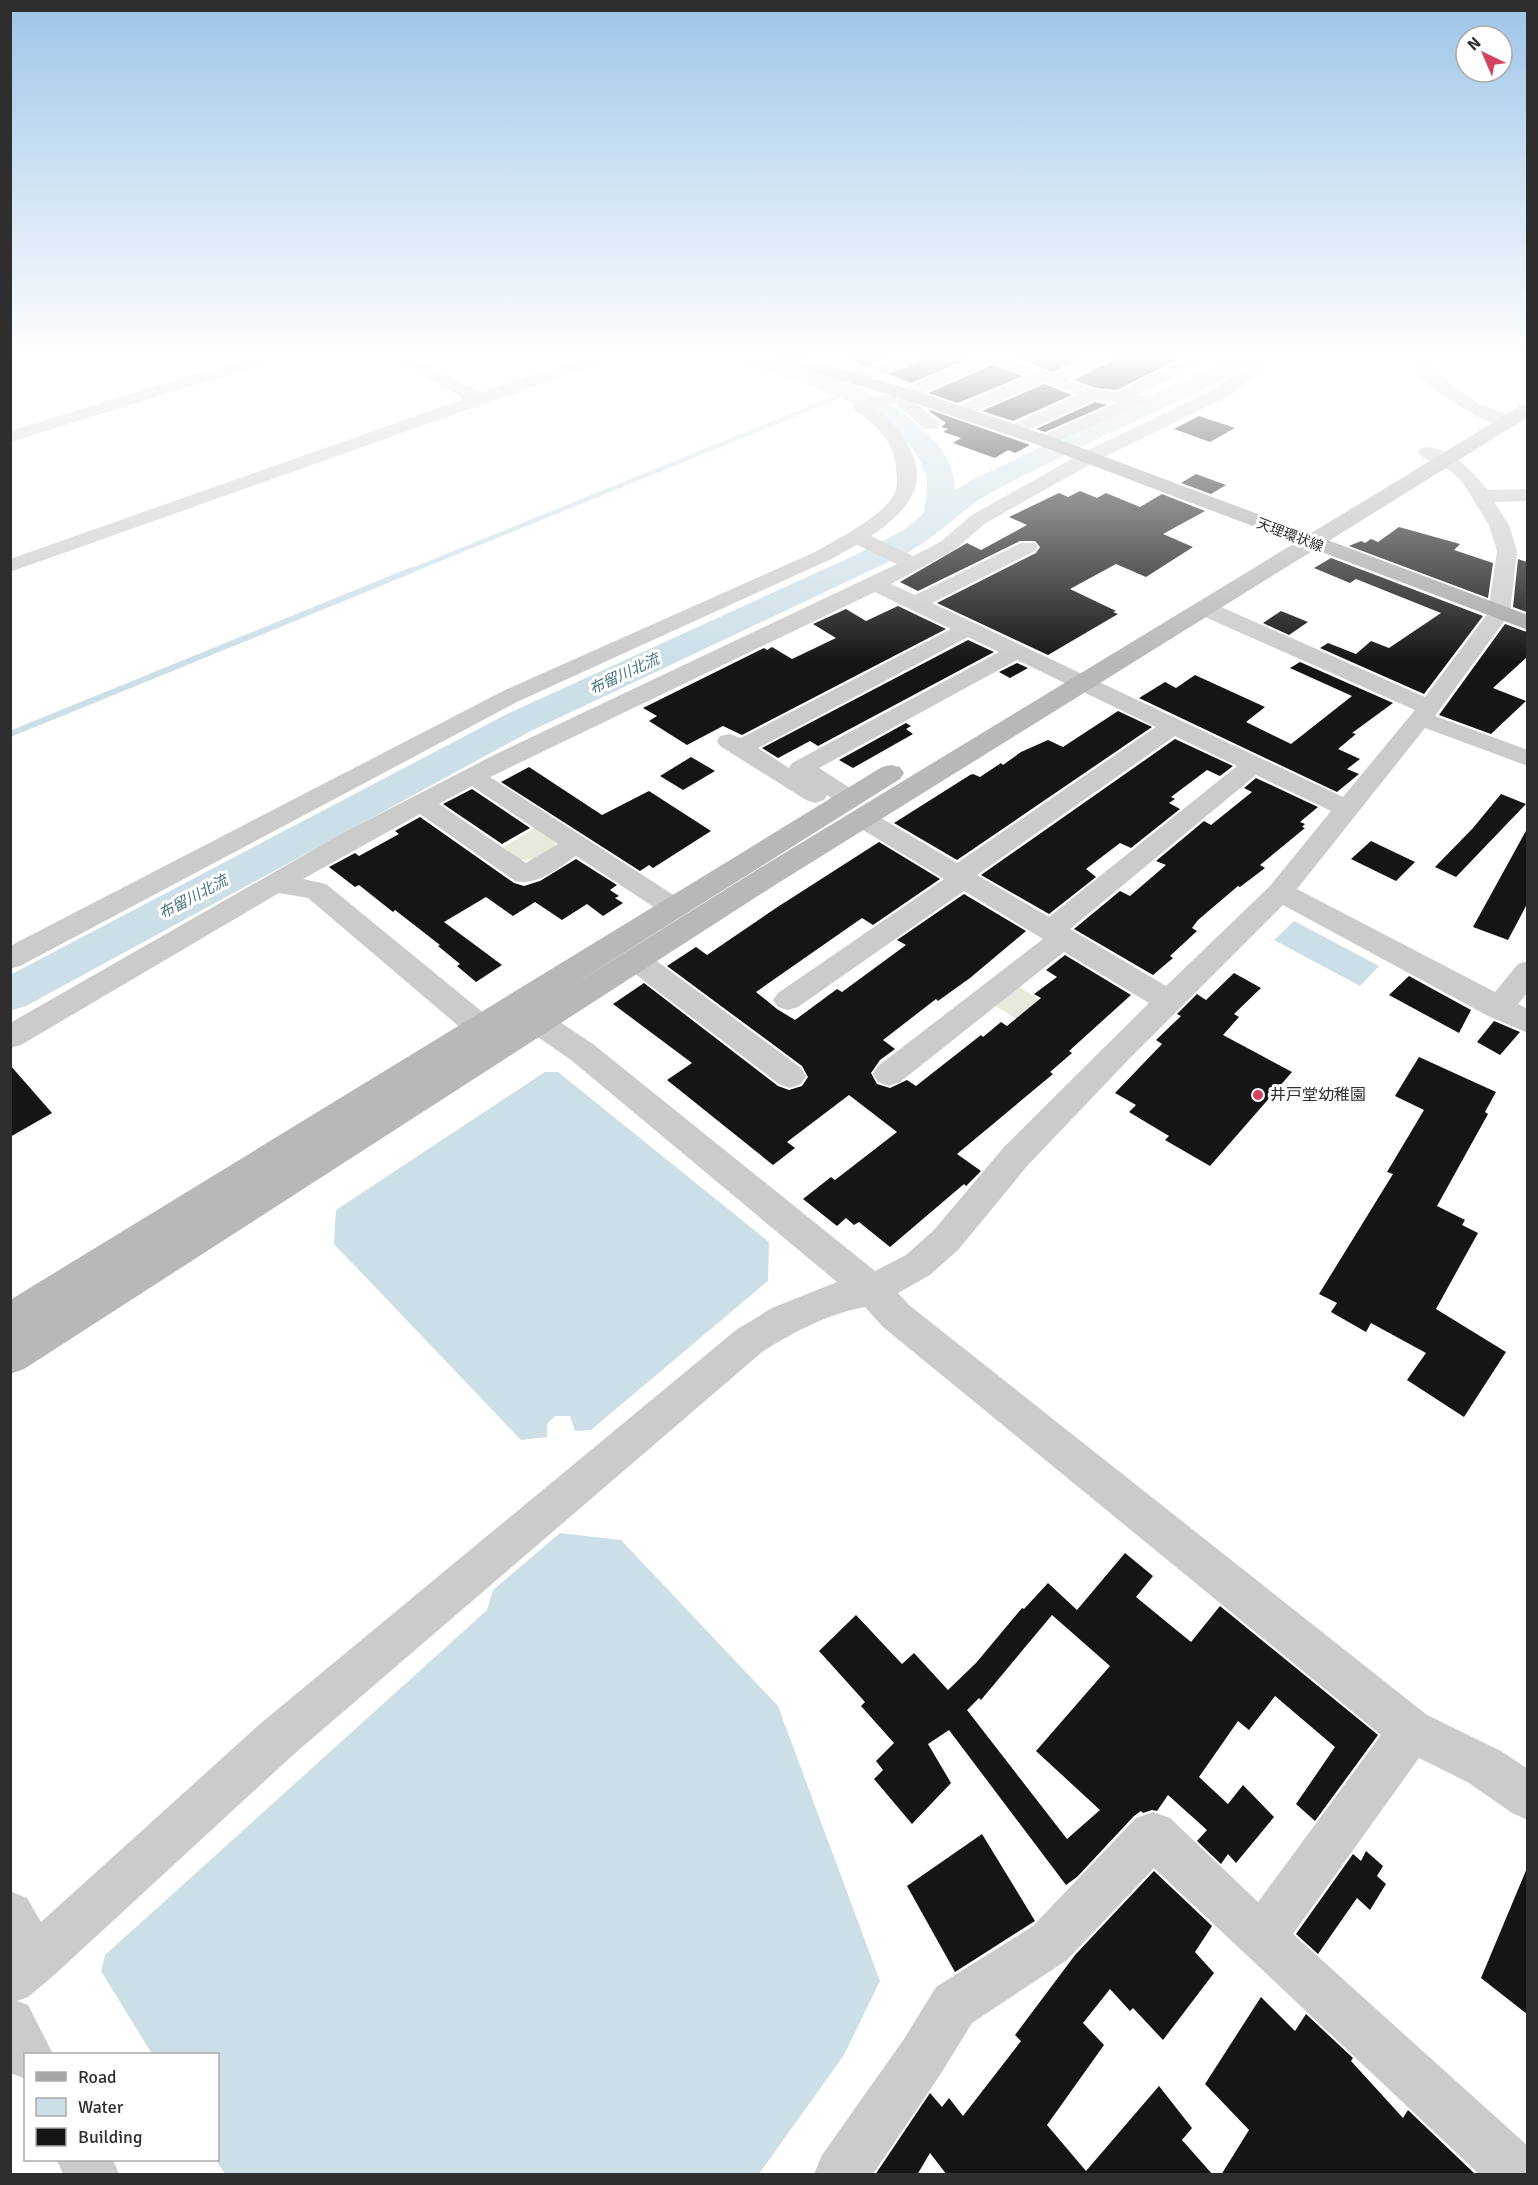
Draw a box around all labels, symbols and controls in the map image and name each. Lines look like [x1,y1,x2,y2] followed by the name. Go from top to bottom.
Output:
[1454,24,1514,84] north arrow
[1463,33,1485,55] text: N
[1254,515,1326,555] street label: 天理環状線
[586,649,664,698] water label: 布留川北流
[156,871,232,923] water label: 布留川北流
[1270,1085,1366,1105] place label: 井戸堂幼稚園
[1251,1088,1265,1102] marker: 井戸堂幼稚園
[24,2053,219,2161] legend
[78,2066,117,2088] text: Road
[78,2096,124,2118] text: Water
[78,2126,142,2148] text: Building

